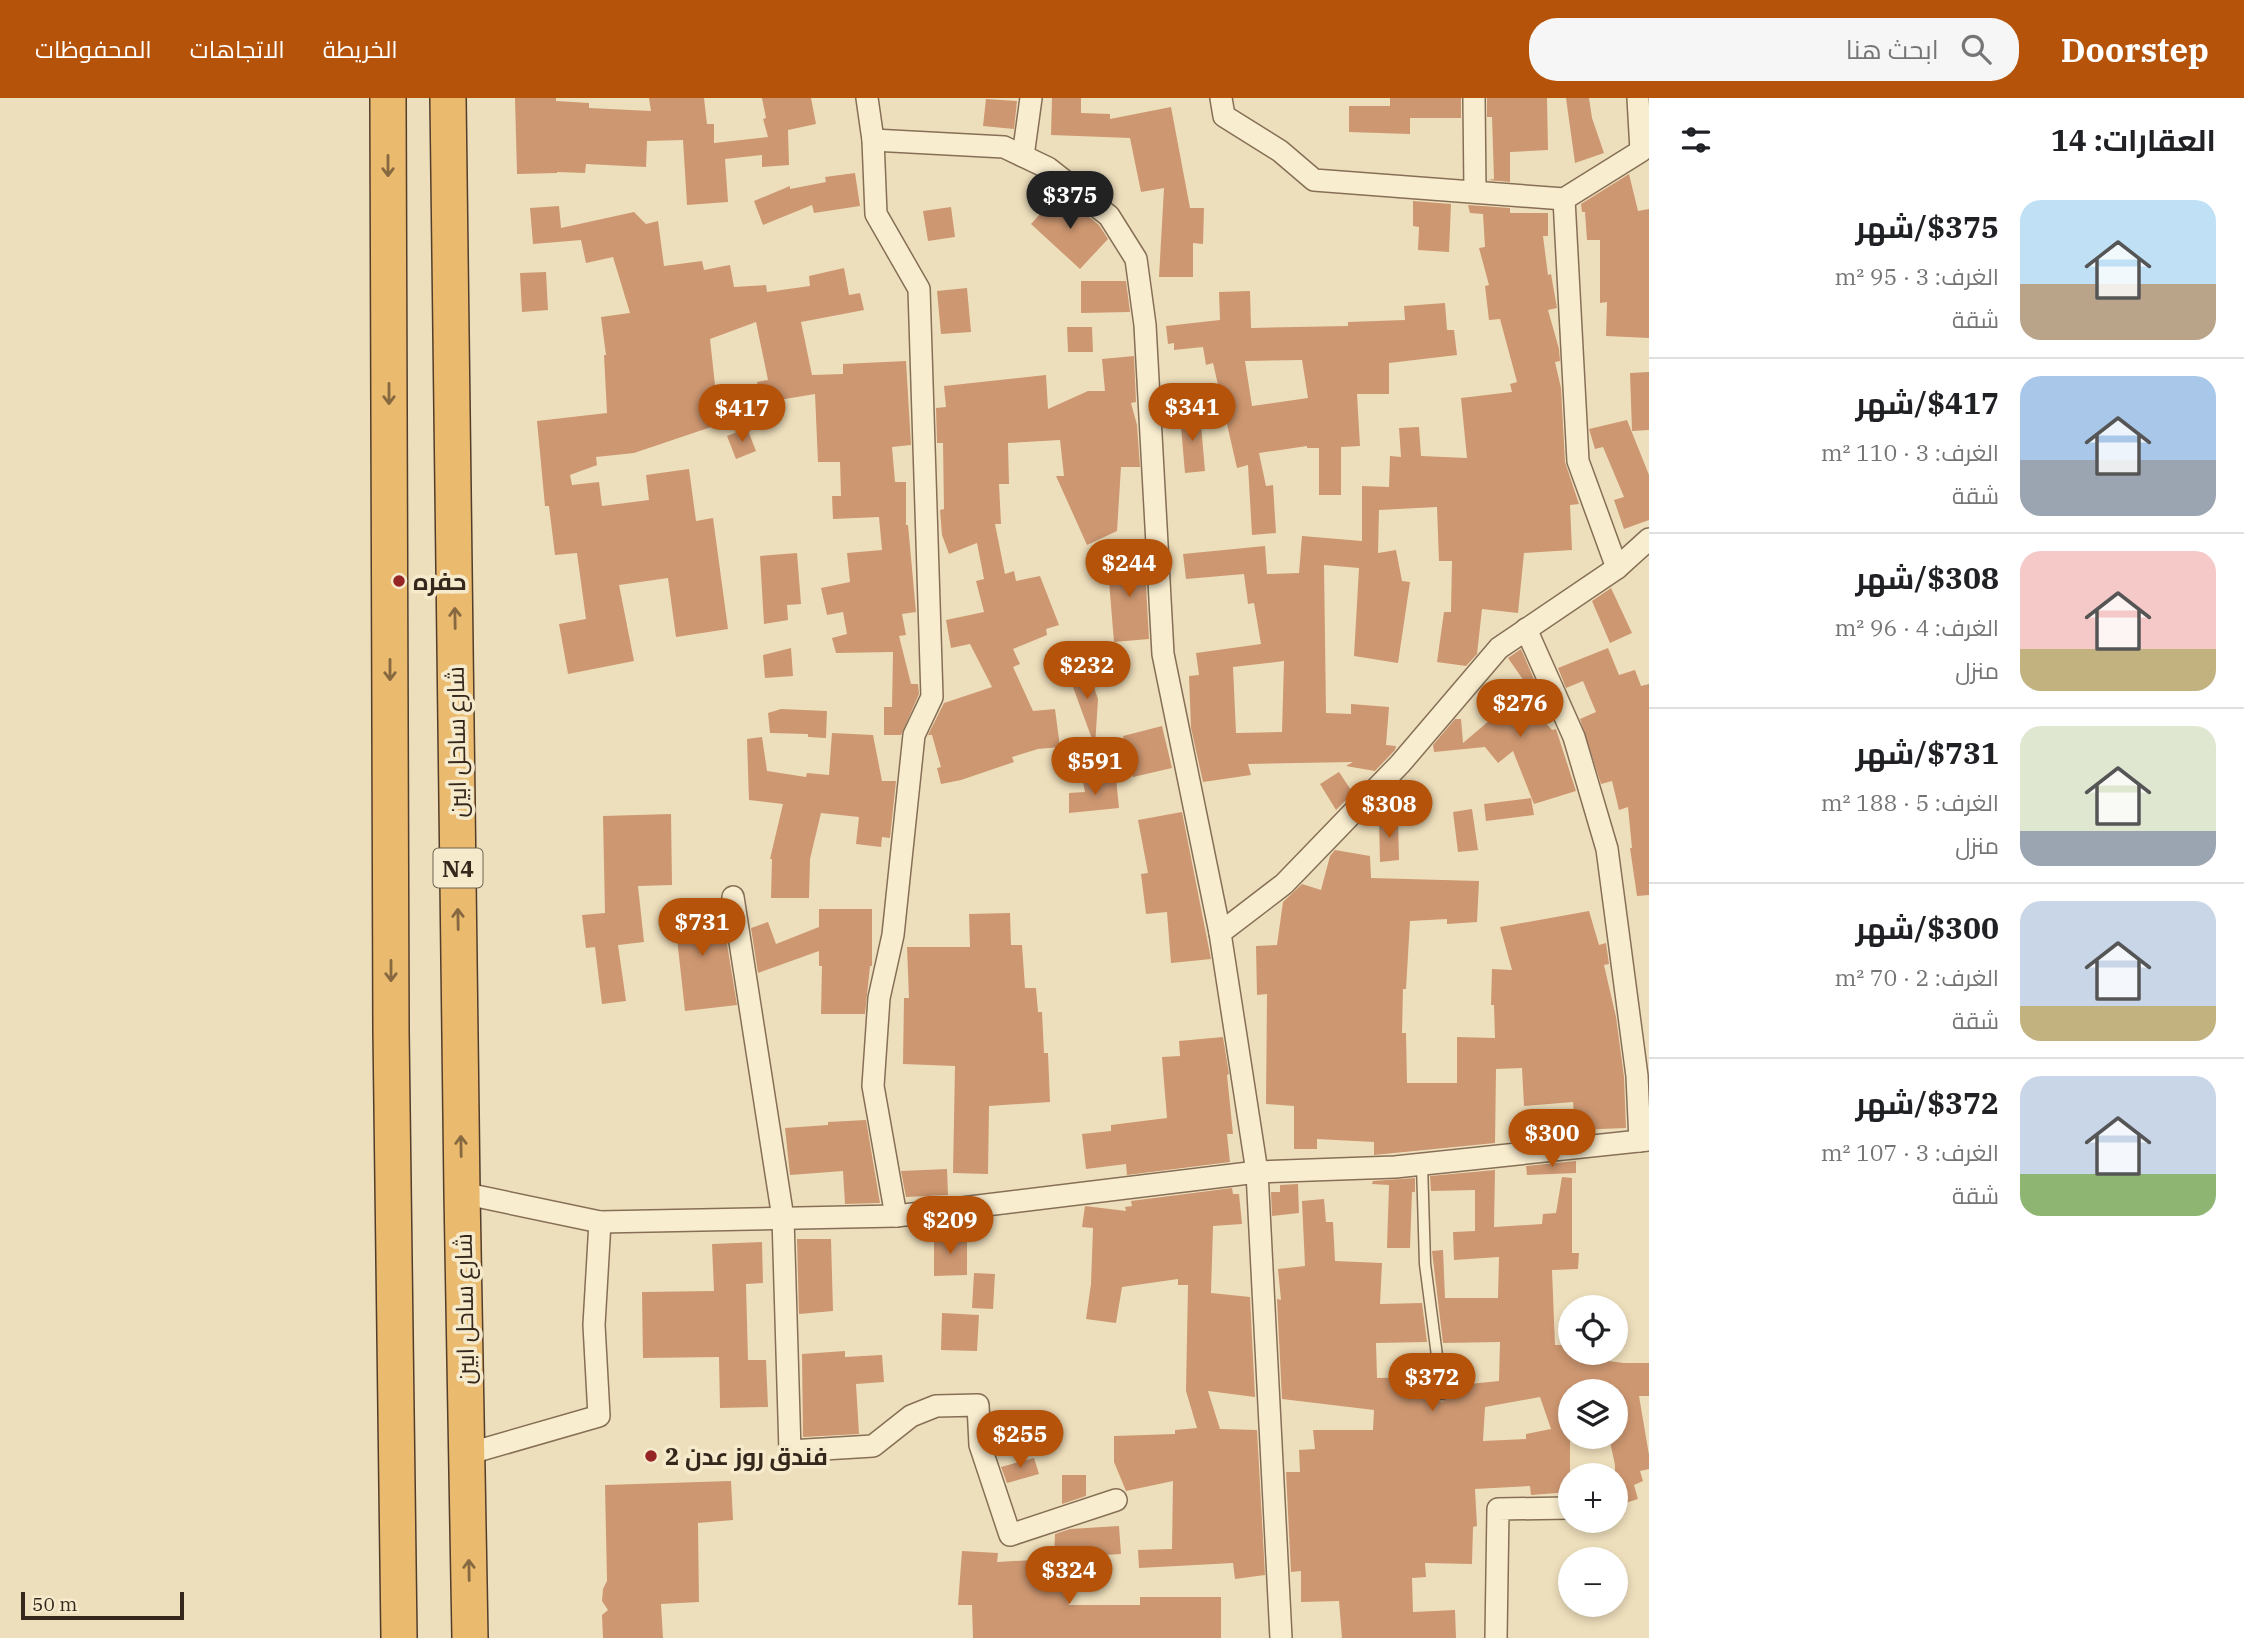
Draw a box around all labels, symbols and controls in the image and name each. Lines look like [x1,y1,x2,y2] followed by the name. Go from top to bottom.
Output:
[1529,18,2019,81] search box
[2061,28,2209,71] text: Doorstep
[1957,30,1995,68] icon: search
[1846,32,1939,66] text: ابحث هنا
[35,33,152,65] text: المحفوظات
[190,33,285,65] text: الاتجاهات
[323,33,398,65] text: الخريطة
[2051,120,2216,159] text: العقارات: 14
[1677,121,1715,159] icon: filters
[381,154,395,177] one-way arrow
[1029,172,1111,231] pin: $375
[1042,179,1098,209] text: $375
[1856,207,1999,246] text: $375/شهر
[2076,228,2160,312] icon: home
[1834,261,1999,291] text: الغرف: 3 · 95 m²
[1952,304,1999,334] text: شقة
[382,382,396,405] one-way arrow
[1856,383,1999,422] text: $417/شهر
[701,384,783,444] pin: $417
[1151,384,1233,443] pin: $341
[1164,391,1220,421] text: $341
[714,392,770,422] text: $417
[2076,404,2160,488] icon: home
[1821,437,1999,467] text: الغرف: 3 · 110 m²
[1952,480,1999,510] text: شقة
[1088,540,1170,599] pin: $244
[1101,547,1157,577] text: $244
[1856,558,1999,597] text: $308/شهر
[413,565,467,597] place label: حفره
[391,573,407,589] marker: حفره
[2076,579,2160,663] icon: home
[448,607,461,630] one-way arrow
[1834,612,1999,642] text: الغرف: 4 · 96 m²
[1046,642,1128,701] pin: $232
[1059,649,1115,679] text: $232
[1955,655,1999,685] text: منزل
[383,658,397,681] one-way arrow
[439,666,474,818] street label: شارع ساحل ابين
[1479,680,1561,739] pin: $276
[1492,687,1548,717] text: $276
[1856,733,1999,772] text: $731/شهر
[1054,738,1136,797] pin: $591
[1067,745,1123,775] text: $591
[2076,754,2160,838] icon: home
[1348,780,1430,840] pin: $308
[1821,787,1999,817] text: الغرف: 5 · 188 m²
[1361,788,1417,818] text: $308
[1955,830,1999,860] text: منزل
[434,848,482,888] road number: N4
[661,898,743,958] pin: $731
[674,906,730,936] text: $731
[451,908,465,931] one-way arrow
[1856,908,1999,947] text: $300/شهر
[2076,929,2160,1013] icon: home
[384,959,398,982] one-way arrow
[1834,962,1999,992] text: الغرف: 2 · 70 m²
[1952,1005,1999,1035] text: شقة
[1856,1083,1999,1122] text: $372/شهر
[2076,1104,2160,1188] icon: home
[1511,1110,1593,1169] pin: $300
[1524,1117,1580,1147] text: $300
[454,1135,468,1158] one-way arrow
[1821,1137,1999,1167] text: الغرف: 3 · 107 m²
[1952,1180,1999,1210] text: شقة
[909,1196,991,1256] pin: $209
[922,1204,978,1234] text: $209
[447,1233,482,1385] street label: شارع ساحل ابين
[1558,1295,1628,1617] map controls
[1558,1295,1628,1365] button: locate
[1391,1354,1473,1413] pin: $372
[1404,1361,1460,1391] text: $372
[1558,1379,1628,1449] button: layers
[979,1410,1061,1470] pin: $255
[992,1418,1048,1448] text: $255
[665,1440,828,1472] place label: فندق روز عدن 2
[643,1448,659,1464] marker: فندق روز عدن 2
[1558,1463,1628,1533] button: +
[1028,1546,1110,1606] pin: $324
[1558,1547,1628,1617] button: −
[1041,1554,1097,1584] text: $324
[462,1559,476,1582] one-way arrow
[21,1589,184,1621] scale bar
[32,1592,77,1616] text: 50 m

